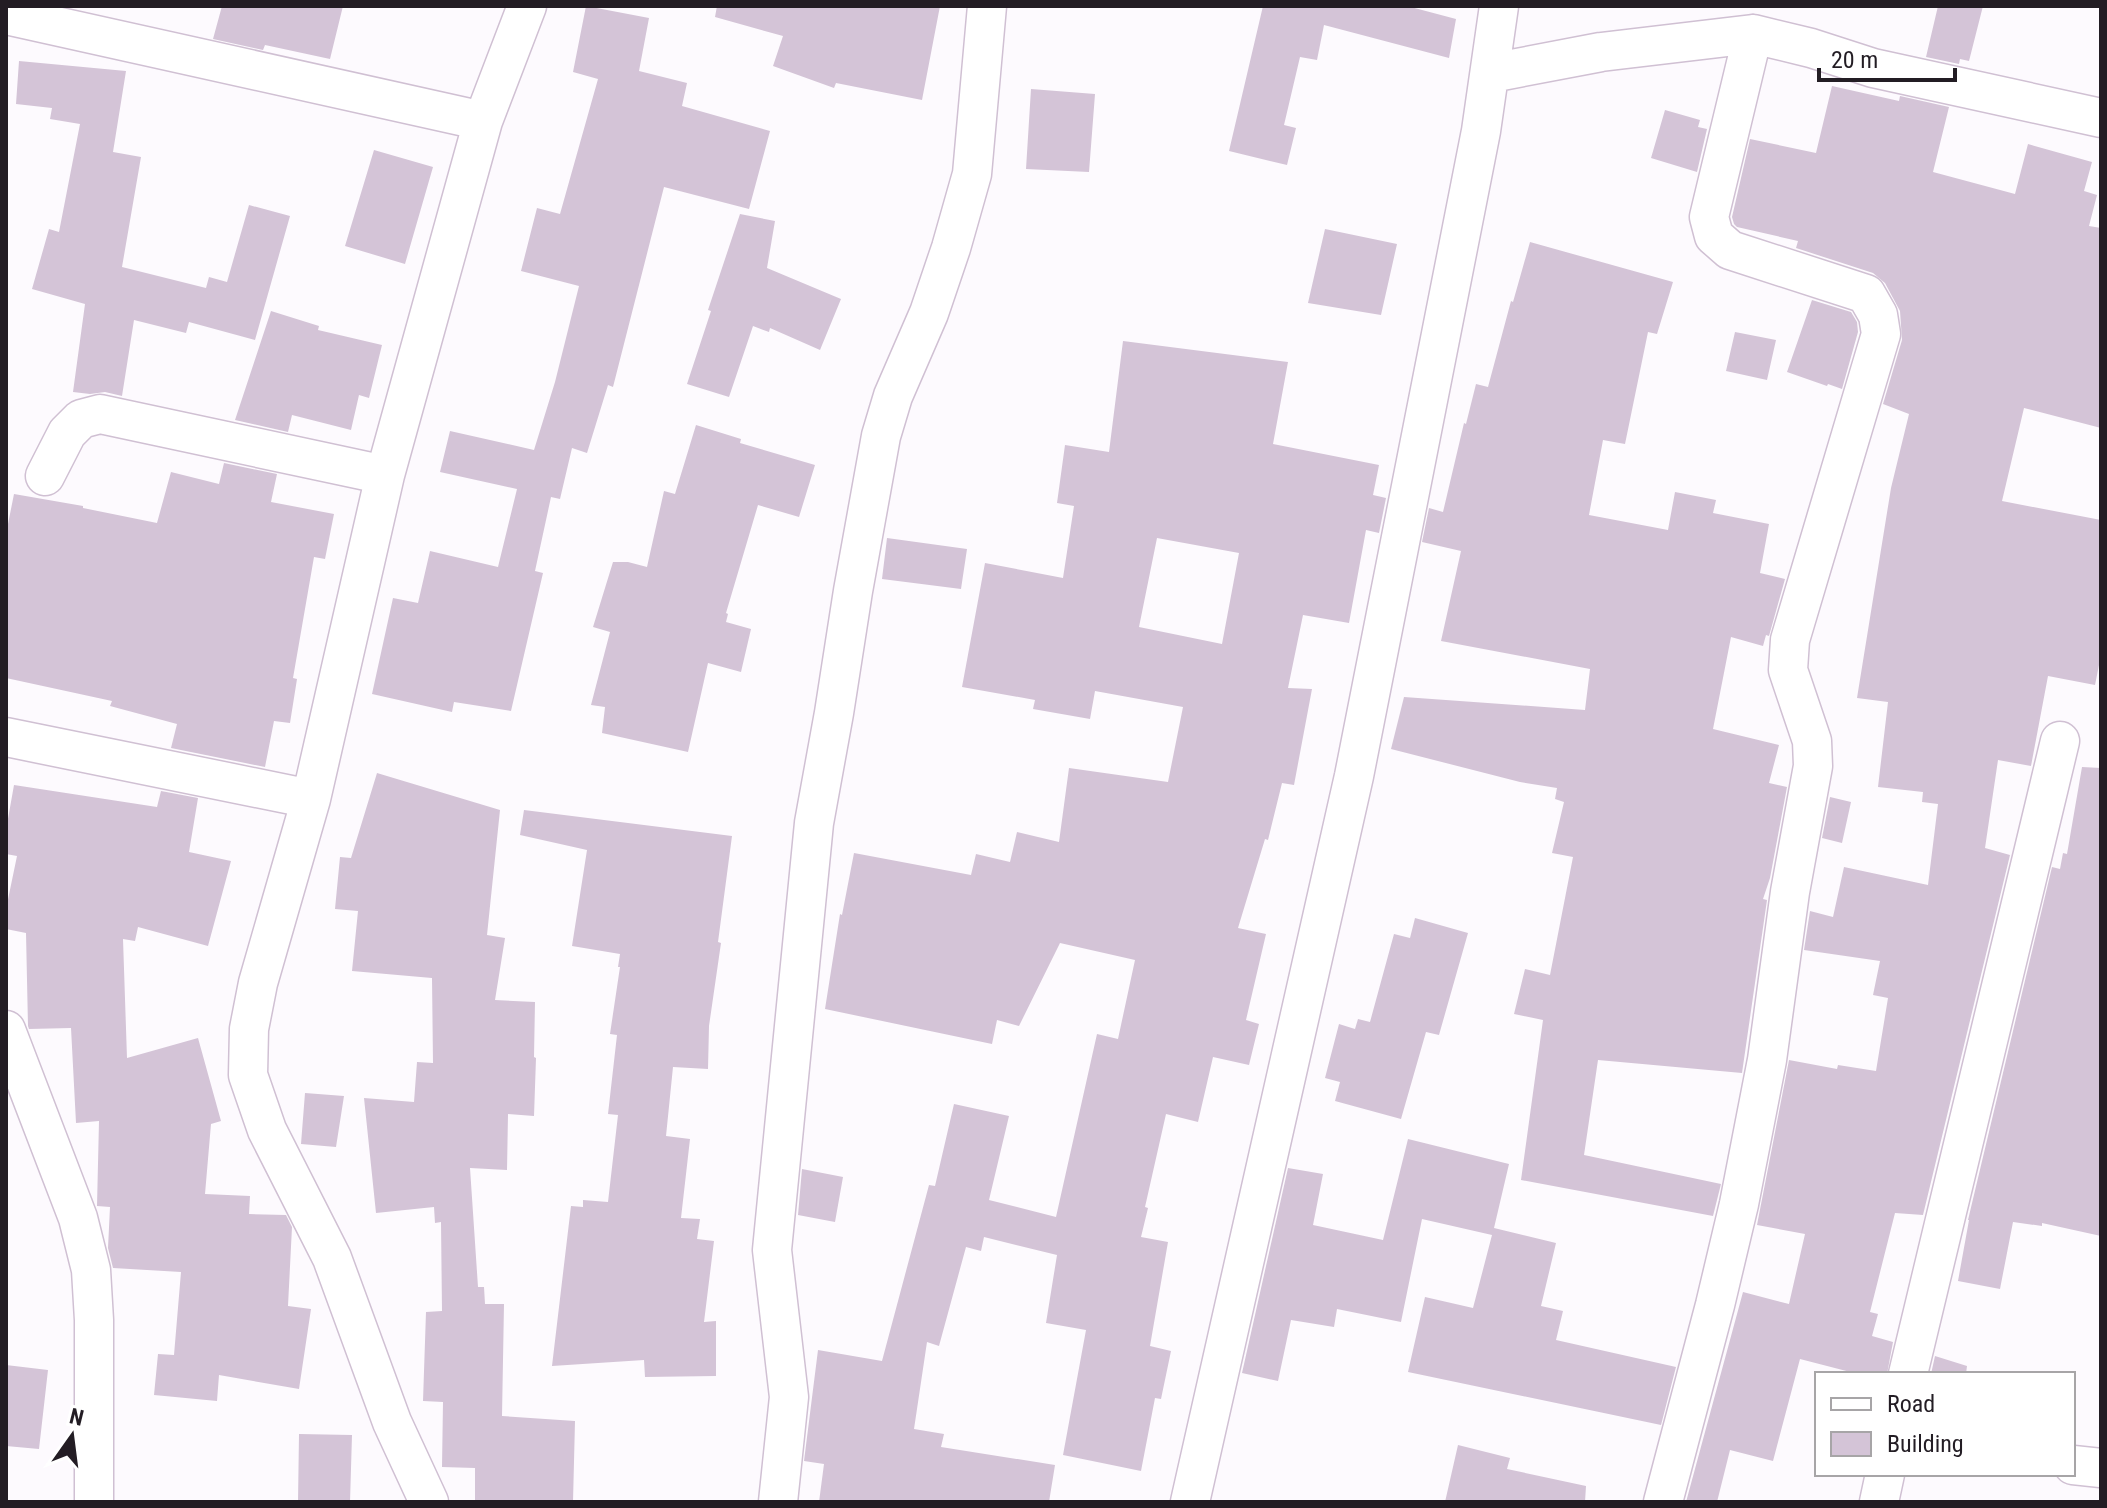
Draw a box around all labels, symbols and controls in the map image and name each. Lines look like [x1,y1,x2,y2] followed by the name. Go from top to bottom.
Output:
[1819,32,1955,82] scale bar
[1831,46,1878,74] text: 20 m
[1815,1372,2075,1476] legend
[1887,1390,1935,1418] text: Road
[32,1396,112,1476] north arrow
[67,1403,86,1431] text: N
[1887,1430,1964,1458] text: Building

